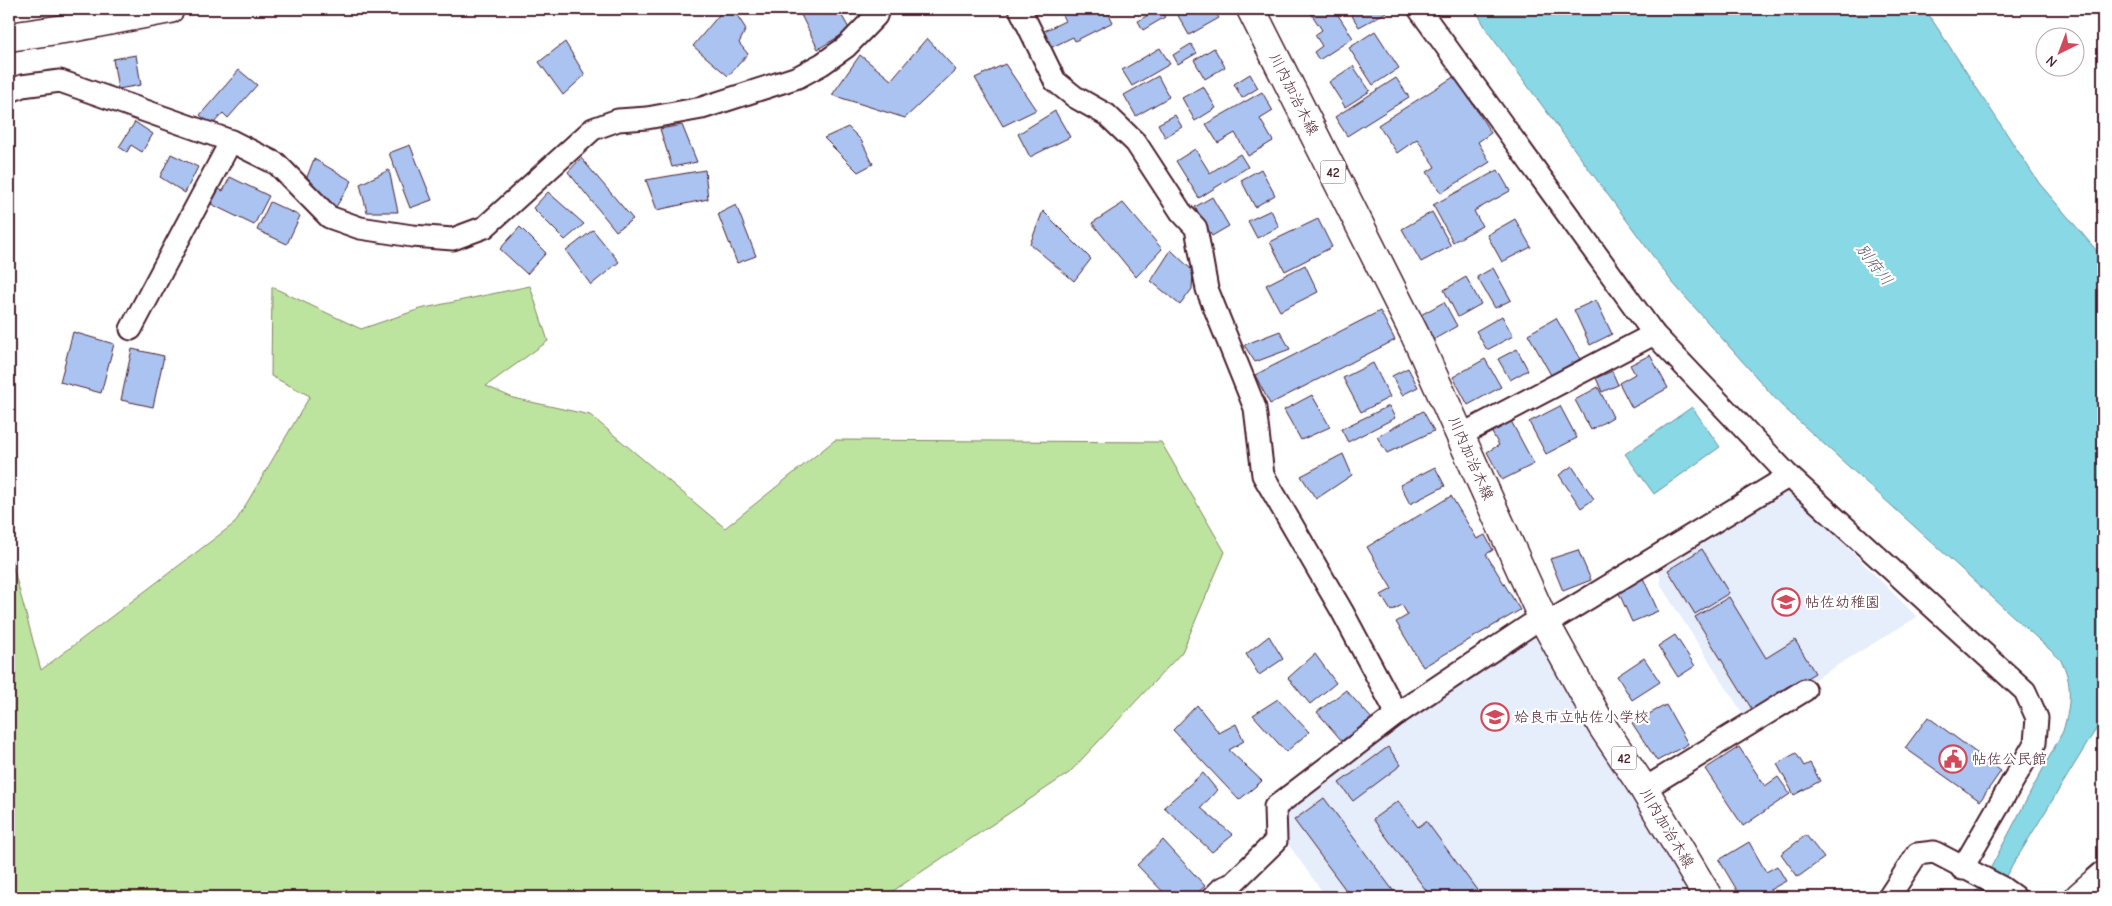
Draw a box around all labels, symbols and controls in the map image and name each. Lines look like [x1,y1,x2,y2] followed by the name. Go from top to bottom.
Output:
[2034,28,2084,78] north arrow
[1266,50,1322,138] street label: 川内加治木線
[2043,52,2061,71] text: N
[1320,160,1346,183] road number: 42
[1852,240,1896,289] water label: 別府川
[1444,413,1498,503] street label: 川内加治木線
[1771,587,1801,617] school or university icon: 帖佐幼稚園
[1805,593,1880,611] place label: 帖佐幼稚園
[1480,702,1510,732] school or university icon: 姶良市立帖佐小学校
[1514,708,1649,726] place label: 姶良市立帖佐小学校
[1938,744,1968,774] public building icon: 帖佐公民館
[1612,746,1636,770] road number: 42
[1972,750,2047,768] place label: 帖佐公民館
[1636,785,1698,871] street label: 川内加治木線

